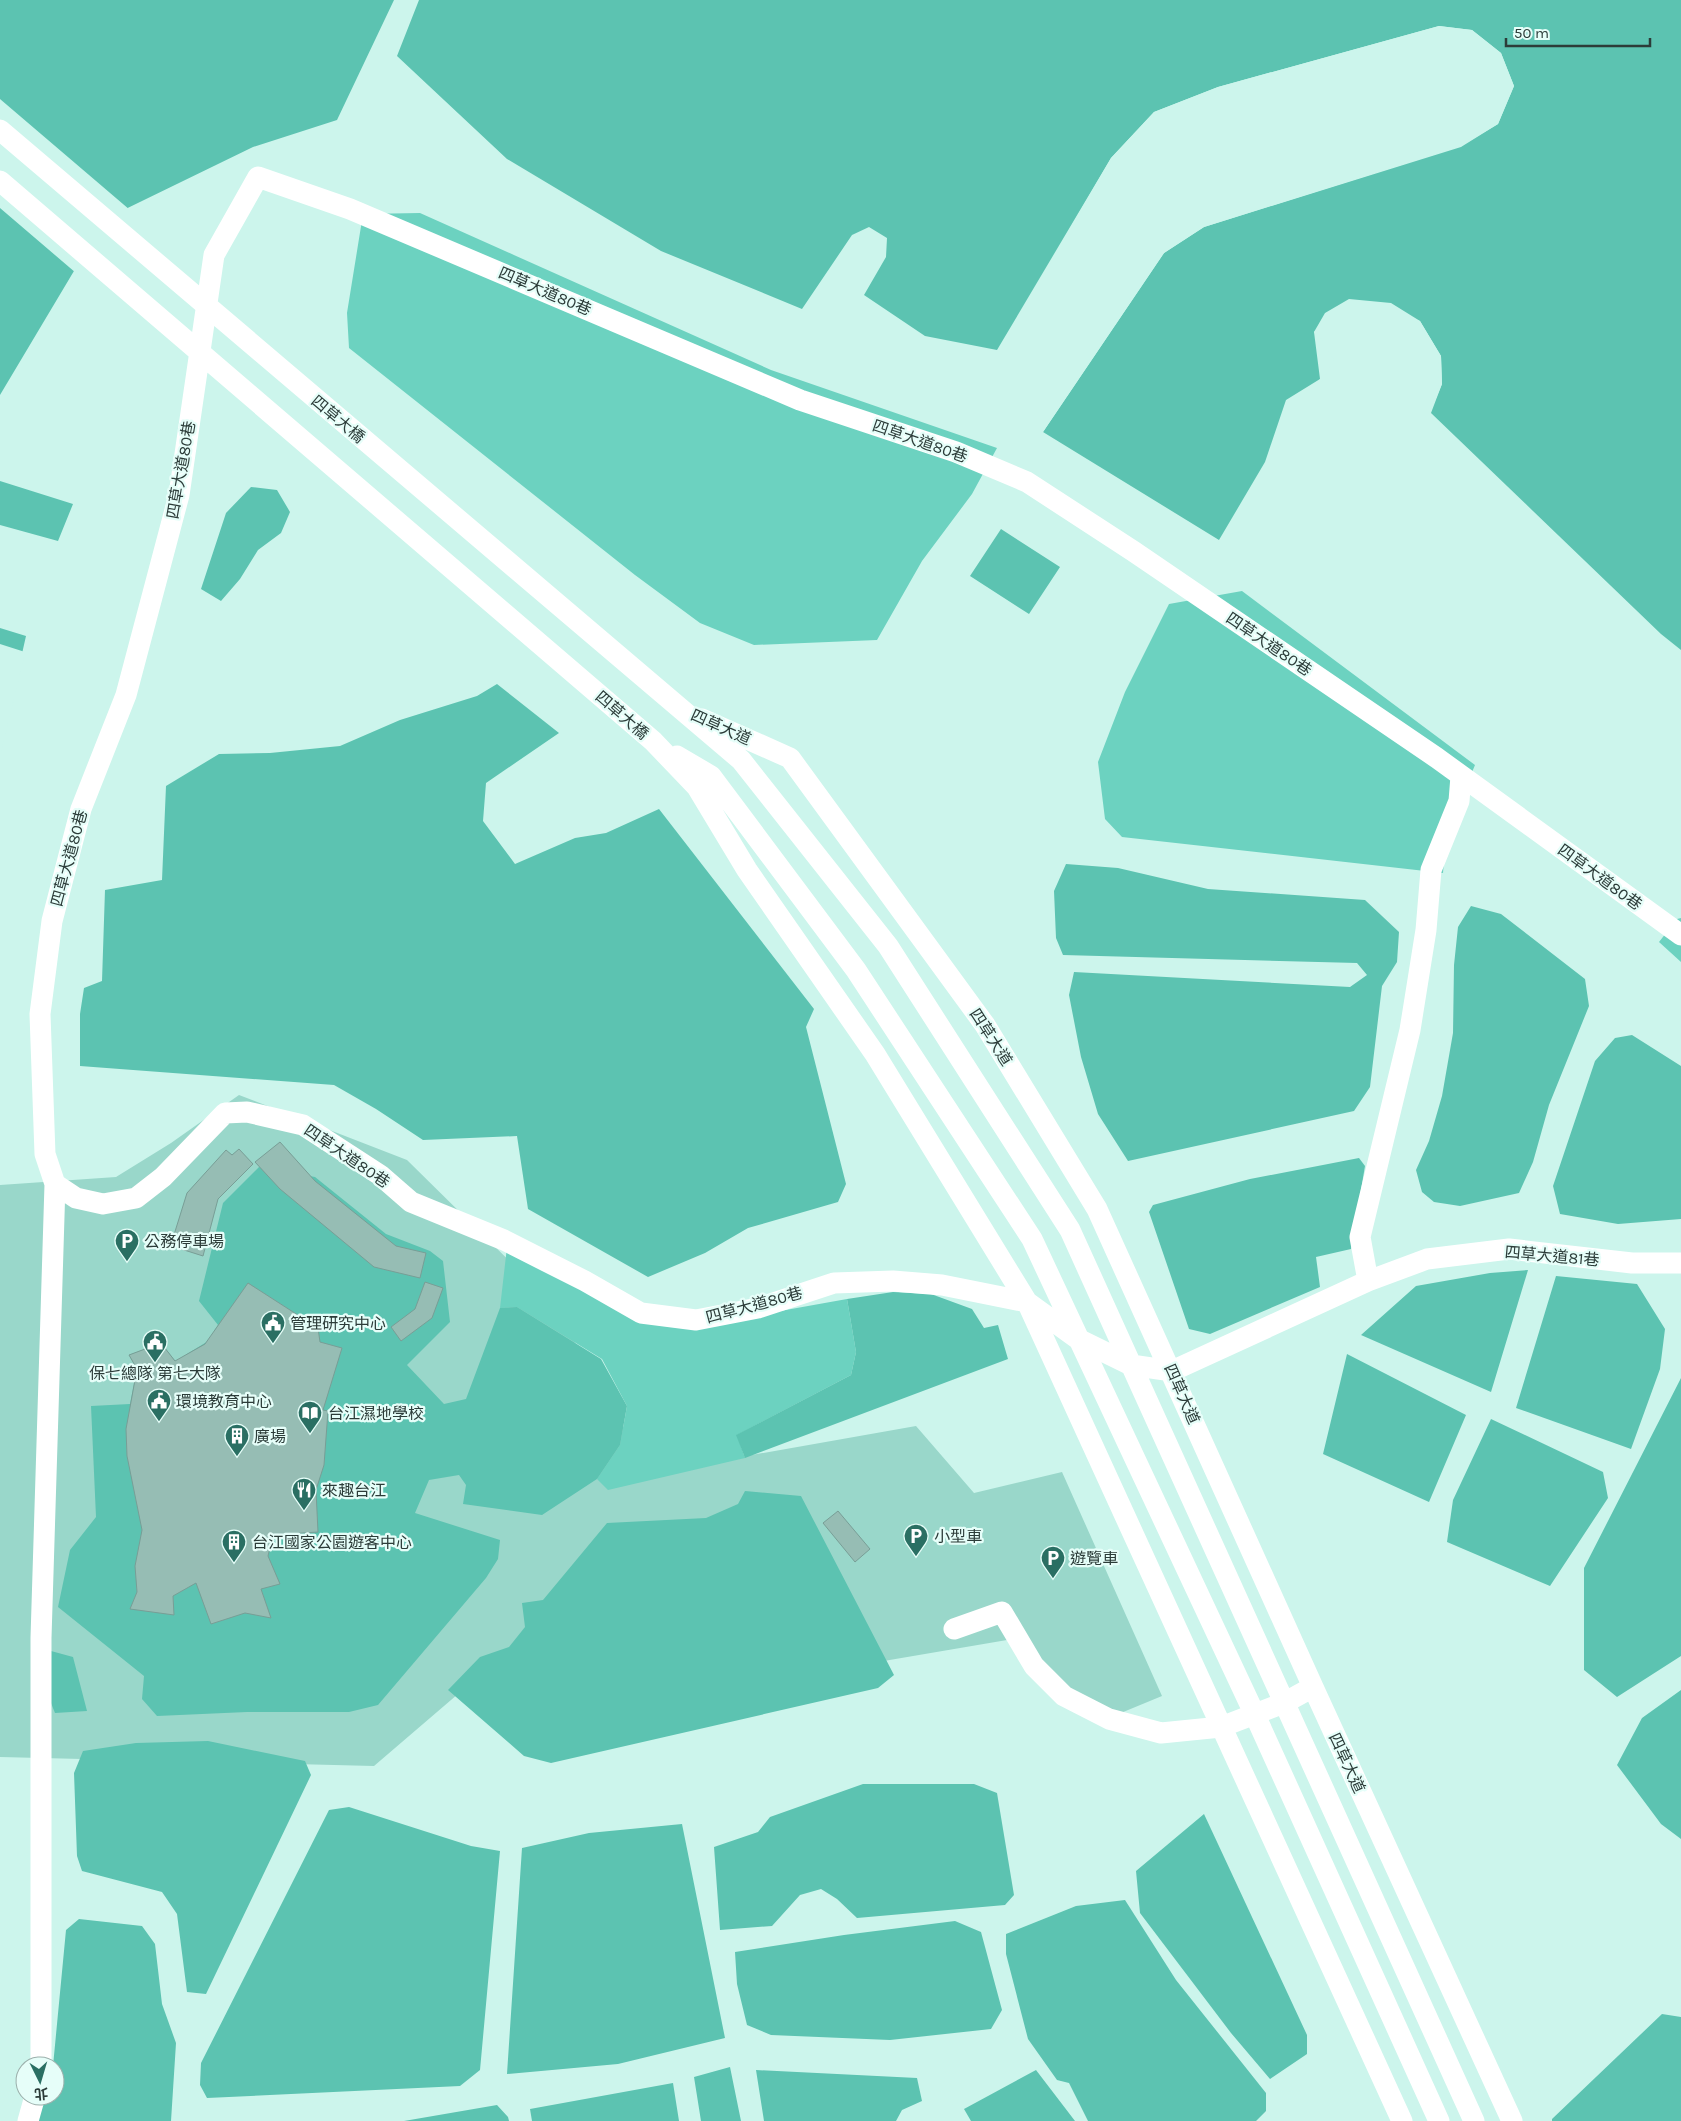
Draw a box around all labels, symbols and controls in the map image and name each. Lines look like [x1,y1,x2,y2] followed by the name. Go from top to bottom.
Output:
[1506,15,1650,47] scale bar
[1514,24,1549,42] text: 50 m
[496,263,594,319] street label: 四草大道80巷
[307,391,369,447] street label: 四草大橋
[870,416,970,466] street label: 四草大道80巷
[163,419,199,521] street label: 四草大道80巷
[1223,608,1315,680] street label: 四草大道80巷
[592,687,652,743] street label: 四草大橋
[688,705,754,749] street label: 四草大道
[47,808,91,908] street label: 四草大道80巷
[1554,840,1646,914] street label: 四草大道80巷
[966,1005,1016,1069] street label: 四草大道
[301,1120,393,1192] street label: 四草大道80巷
[114,1228,140,1262] parking icon: 公務停車場
[144,1232,224,1251] place label: 公務停車場
[1504,1242,1600,1270] street label: 四草大道81巷
[704,1283,804,1327] street label: 四草大道80巷
[260,1310,286,1344] public building icon: 管理研究中心
[290,1314,386,1333] place label: 管理研究中心
[142,1329,168,1363] public building icon: 保七總隊 第七大隊
[1160,1361,1204,1427] street label: 四草大道
[89,1364,221,1383] place label: 保七總隊 第七大隊
[146,1388,172,1422] public building icon: 環境教育中心
[176,1392,272,1411] place label: 環境教育中心
[297,1400,323,1434] library icon: 台江濕地學校
[328,1404,424,1423] place label: 台江濕地學校
[224,1423,250,1457] building icon: 廣場
[254,1427,286,1446] place label: 廣場
[291,1477,317,1511] restaurant icon: 來趣台江
[322,1481,386,1500] place label: 來趣台江
[903,1523,929,1557] parking icon: 小型車
[934,1527,982,1546] place label: 小型車
[221,1529,247,1563] building icon: 台江國家公園遊客中心
[252,1533,412,1552] place label: 台江國家公園遊客中心
[1040,1545,1066,1579] parking icon: 遊覽車
[1070,1549,1118,1568] place label: 遊覽車
[1325,1730,1369,1796] street label: 四草大道
[15,2056,65,2106] north arrow
[33,2084,49,2103] text: 北

